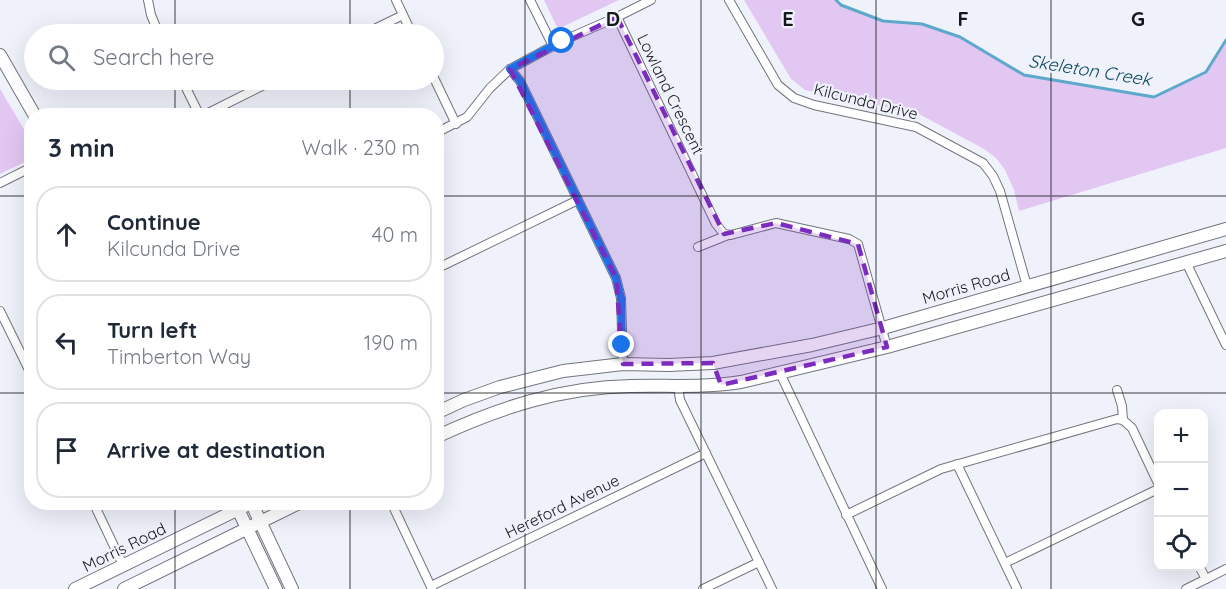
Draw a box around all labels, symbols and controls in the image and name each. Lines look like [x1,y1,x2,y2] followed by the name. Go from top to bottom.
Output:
[606,6,620,31] text: D
[782,6,794,31] text: E
[957,6,969,31] text: F
[1131,6,1145,31] text: G
[24,24,444,90] search box
[548,27,574,53] route start
[633,30,709,158] street label: Lowland Crescent
[45,41,78,74] icon: search
[93,43,214,71] text: Search here
[1027,49,1154,91] water label: Skeleton Creek
[812,78,920,124] street label: Kilcunda Drive
[48,131,115,164] text: 3 min
[301,135,420,160] text: Walk · 230 m
[107,208,201,236] text: Continue
[50,218,83,251] icon: ahead
[372,222,418,247] text: 40 m
[107,236,240,261] text: Kilcunda Drive
[920,264,1012,308] street label: Morris Road
[107,316,197,344] text: Turn left
[50,326,83,359] icon: left
[364,330,418,355] text: 190 m
[608,331,634,357] route end
[107,344,251,369] text: Timberton Way
[1154,409,1208,571] map controls
[1154,409,1208,463] button: +
[50,434,83,467] icon: arrive
[107,436,325,464] text: Arrive at destination
[1154,463,1208,517] button: −
[502,470,622,542] street label: Hereford Avenue
[1154,517,1208,571] button: locate
[79,518,169,576] street label: Morris Road

